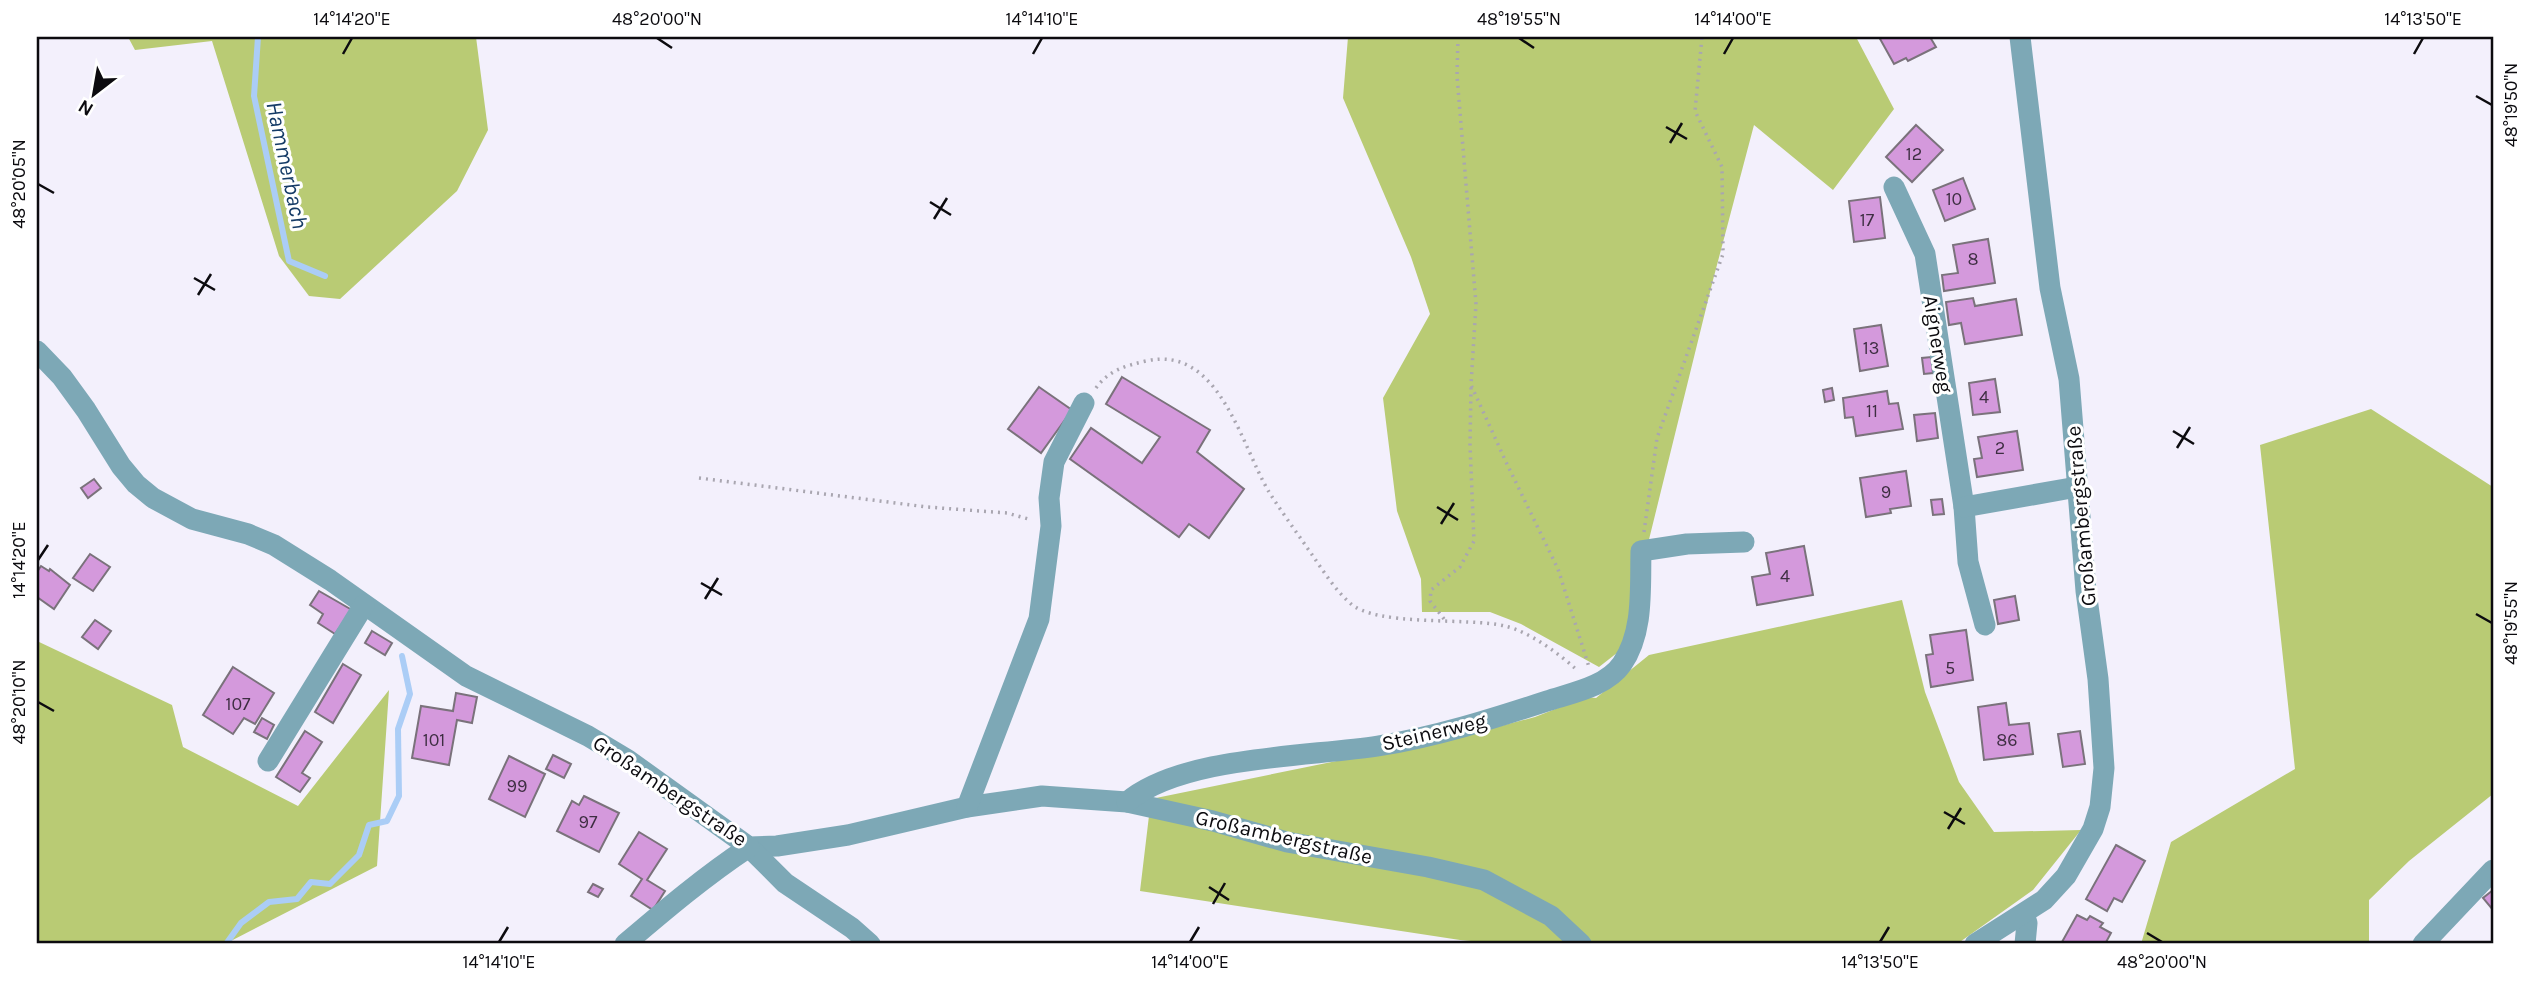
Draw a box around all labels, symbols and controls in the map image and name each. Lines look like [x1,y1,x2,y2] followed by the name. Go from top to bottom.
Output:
[313,8,391,30] text: 14°14'20"E
[612,8,702,30] text: 48°20'00"N
[1006,8,1078,30] text: 14°14'10"E
[1477,8,1561,30] text: 48°19'55"N
[1694,8,1772,30] text: 14°14'00"E
[2384,8,2462,30] text: 14°13'50"E
[60,60,130,130] north arrow
[2500,63,2522,147] text: 48°19'50"N
[74,95,97,121] text: N
[260,99,314,231] water label: Hammerbach
[8,139,30,229] text: 48°20'05"N
[1906,143,1922,165] house number: 12
[1946,188,1962,210] house number: 10
[1860,209,1875,231] house number: 17
[1967,248,1979,270] house number: 8
[1918,293,1958,395] street label: Aignerweg
[1863,337,1879,359] house number: 13
[1979,386,1989,408] house number: 4
[1866,400,1878,422] house number: 11
[2061,425,2101,607] street label: Großambergstraße
[1995,437,2005,459] house number: 2
[1881,481,1891,503] house number: 9
[8,521,30,599] text: 14°14'20"E
[1780,565,1790,587] house number: 4
[2500,581,2522,665] text: 48°19'55"N
[1945,657,1955,679] house number: 5
[8,659,30,745] text: 48°20'10"N
[225,693,251,715] house number: 107
[1379,708,1489,756] street label: Steinerweg
[423,729,445,751] house number: 101
[1996,729,2018,751] house number: 86
[588,731,752,851] street label: Großambergstraße
[507,775,527,797] house number: 99
[1193,805,1375,869] street label: Großambergstraße
[579,811,598,833] house number: 97
[463,951,535,973] text: 14°14'10"E
[1151,951,1229,973] text: 14°14'00"E
[1841,951,1919,973] text: 14°13'50"E
[2117,951,2207,973] text: 48°20'00"N

